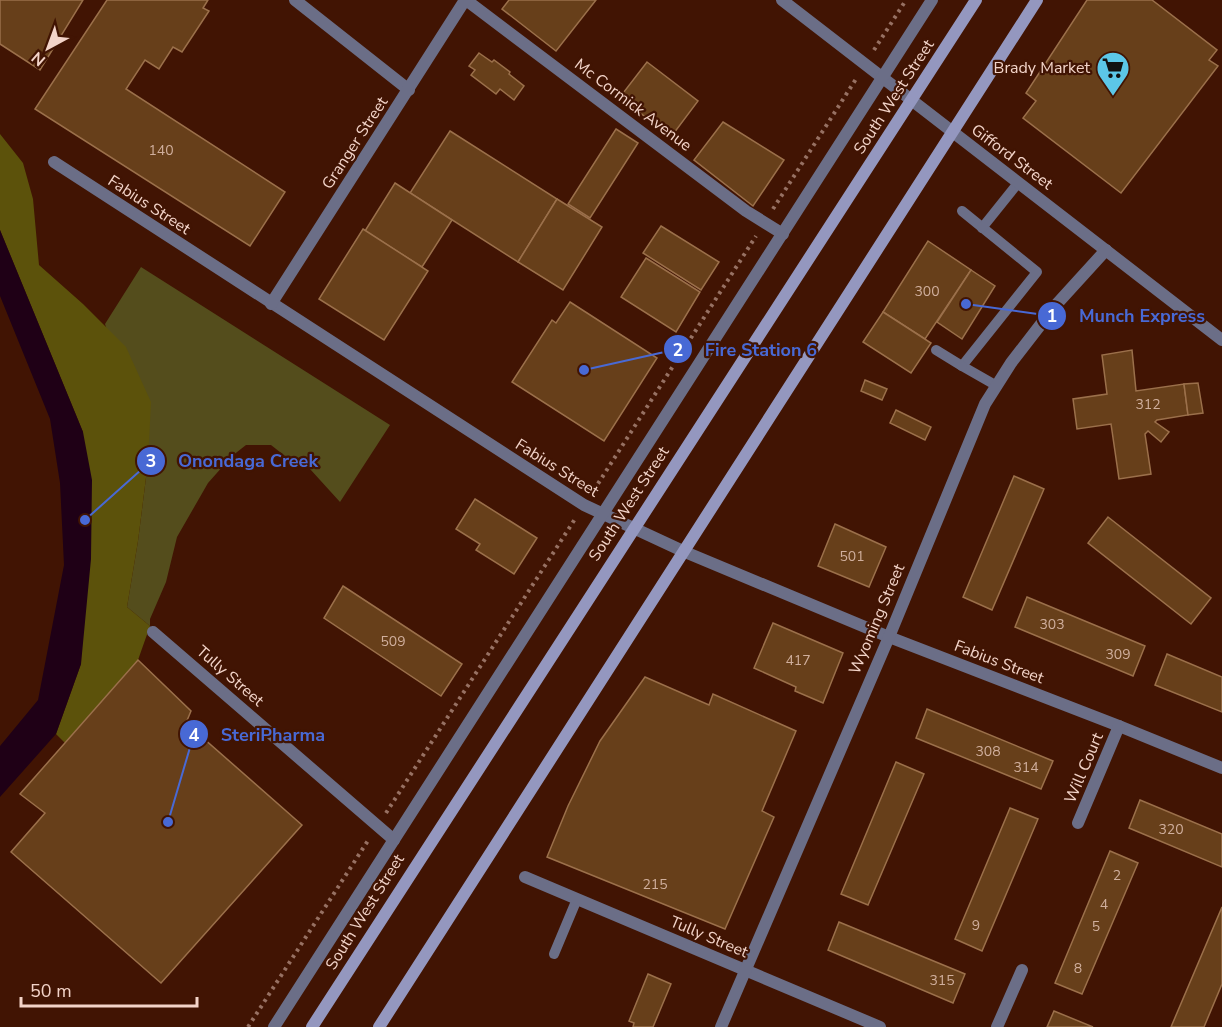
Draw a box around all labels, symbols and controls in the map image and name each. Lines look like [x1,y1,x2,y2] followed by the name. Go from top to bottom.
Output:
[18,18,78,78] north arrow
[849,35,940,159] street label: South West Street
[27,46,51,71] text: N
[1095,50,1131,97] supermarket icon: Brady Market
[570,54,696,156] street label: Mc Cormick Avenue
[994,57,1090,79] place label: Brady Market
[317,92,393,194] street label: Granger Street
[967,119,1058,195] street label: Gifford Street
[148,141,174,160] house number: 140
[103,170,195,240] street label: Fabius Street
[914,282,940,301] house number: 300
[1037,298,1217,334] callout: Munch Express
[1047,304,1057,328] text: 1
[1079,304,1205,328] text: Munch Express
[663,331,829,367] callout: Fire Station 6
[673,338,683,362] text: 2
[705,338,817,362] text: Fire Station 6
[1135,395,1161,414] house number: 312
[511,434,603,503] street label: Fabius Street
[584,442,675,566] street label: South West Street
[136,443,330,479] callout: Onondaga Creek
[146,449,156,473] text: 3
[178,449,318,473] text: Onondaga Creek
[839,547,865,566] house number: 501
[844,560,910,678] street label: Wyoming Street
[1039,615,1065,634] house number: 303
[380,632,406,651] house number: 509
[951,635,1047,689] street label: Fabius Street
[192,641,269,712] street label: Tully Street
[1105,645,1131,664] house number: 309
[785,651,811,670] house number: 417
[179,716,337,752] callout: SteriPharma
[189,723,200,747] text: 4
[221,723,325,747] text: SteriPharma
[1059,729,1109,807] street label: Will Court
[975,742,1001,761] house number: 308
[1013,758,1039,777] house number: 314
[1158,820,1184,839] house number: 320
[321,850,410,974] street label: South West Street
[1113,866,1121,885] house number: 2
[642,875,668,894] house number: 215
[1100,895,1108,914] house number: 4
[667,911,752,963] street label: Tully Street
[972,916,980,935] house number: 9
[1092,917,1100,936] house number: 5
[1074,959,1082,978] house number: 8
[21,970,196,1008] scale bar
[929,971,955,990] house number: 315
[30,979,72,1003] text: 50 m

